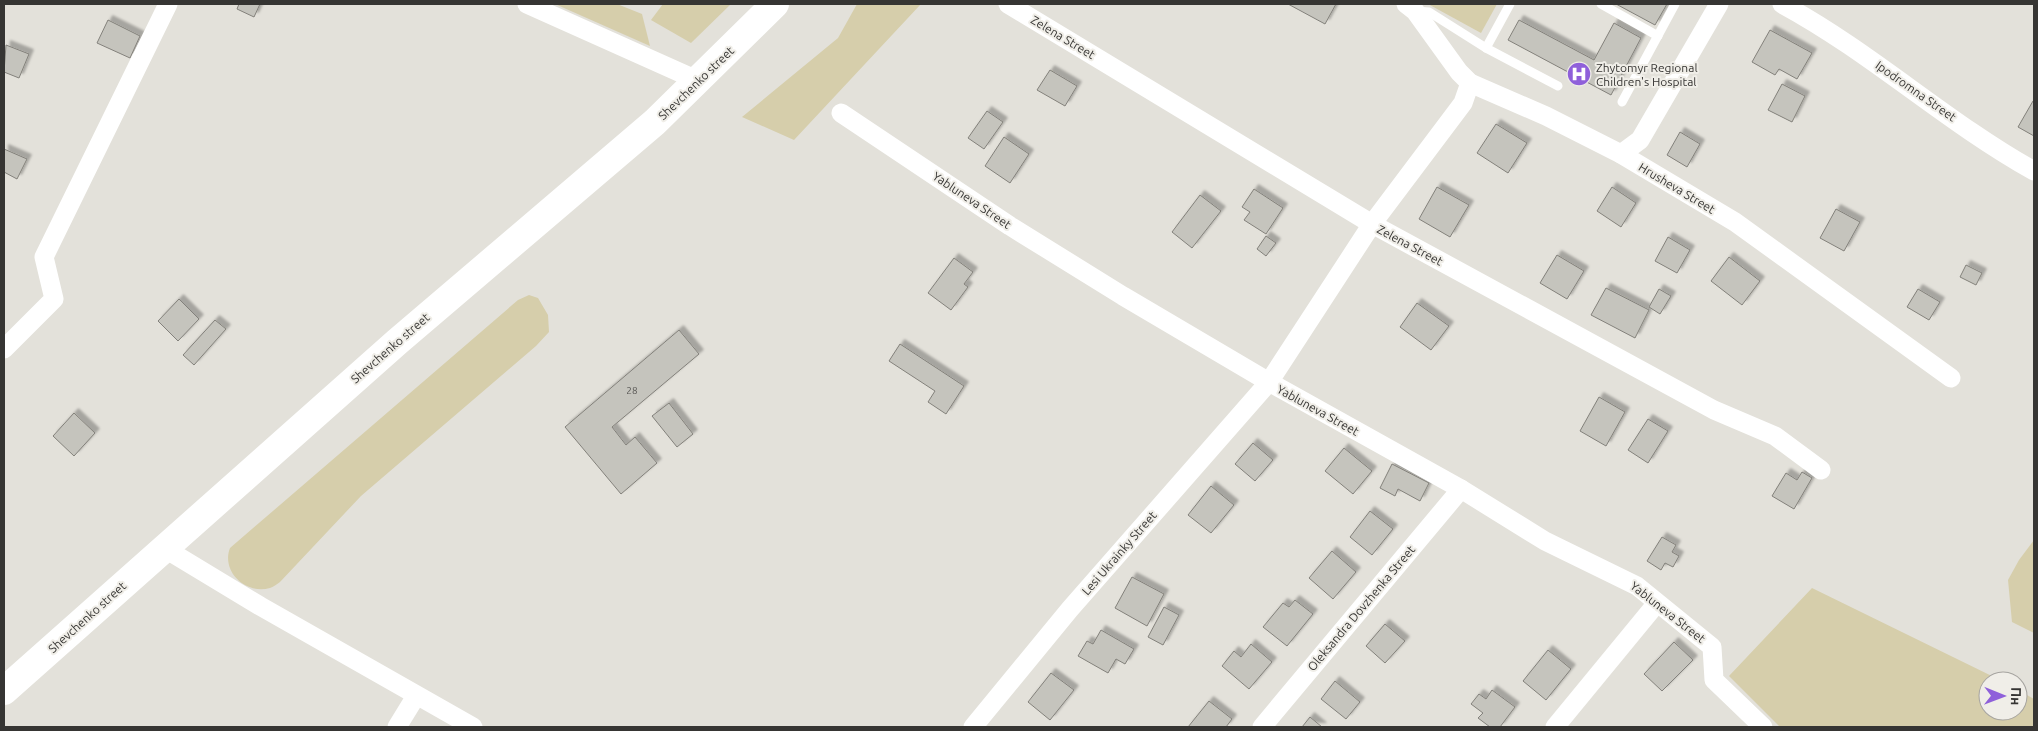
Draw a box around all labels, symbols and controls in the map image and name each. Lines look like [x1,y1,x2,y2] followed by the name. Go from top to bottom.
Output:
[1029,13,1098,61] street label: Zelena Street
[656,44,737,122] street label: Shevchenko street
[1873,58,1959,124] street label: Ipodromna Street
[1566,61,1592,87] hospital icon: Zhytomyr Regional Children's Hospital
[1596,61,1698,88] place label: Zhytomyr Regional Children's Hospital
[1636,160,1718,216] street label: Hrusheva Street
[930,169,1014,231] street label: Yabluneva Street
[1375,222,1445,268] street label: Zelena Street
[348,310,432,386] street label: Shevchenko street
[1275,382,1361,438] street label: Yabluneva Street
[626,385,638,396] house number: 28
[1079,508,1159,597] street label: Lesi Ukrainky Street
[1305,543,1417,673] street label: Oleksandra Dovzhenka Street
[46,579,129,655] street label: Shevchenko street
[1628,579,1708,645] street label: Yabluneva Street
[1978,671,2028,721] north arrow
[2008,687,2024,706] text: Пн

